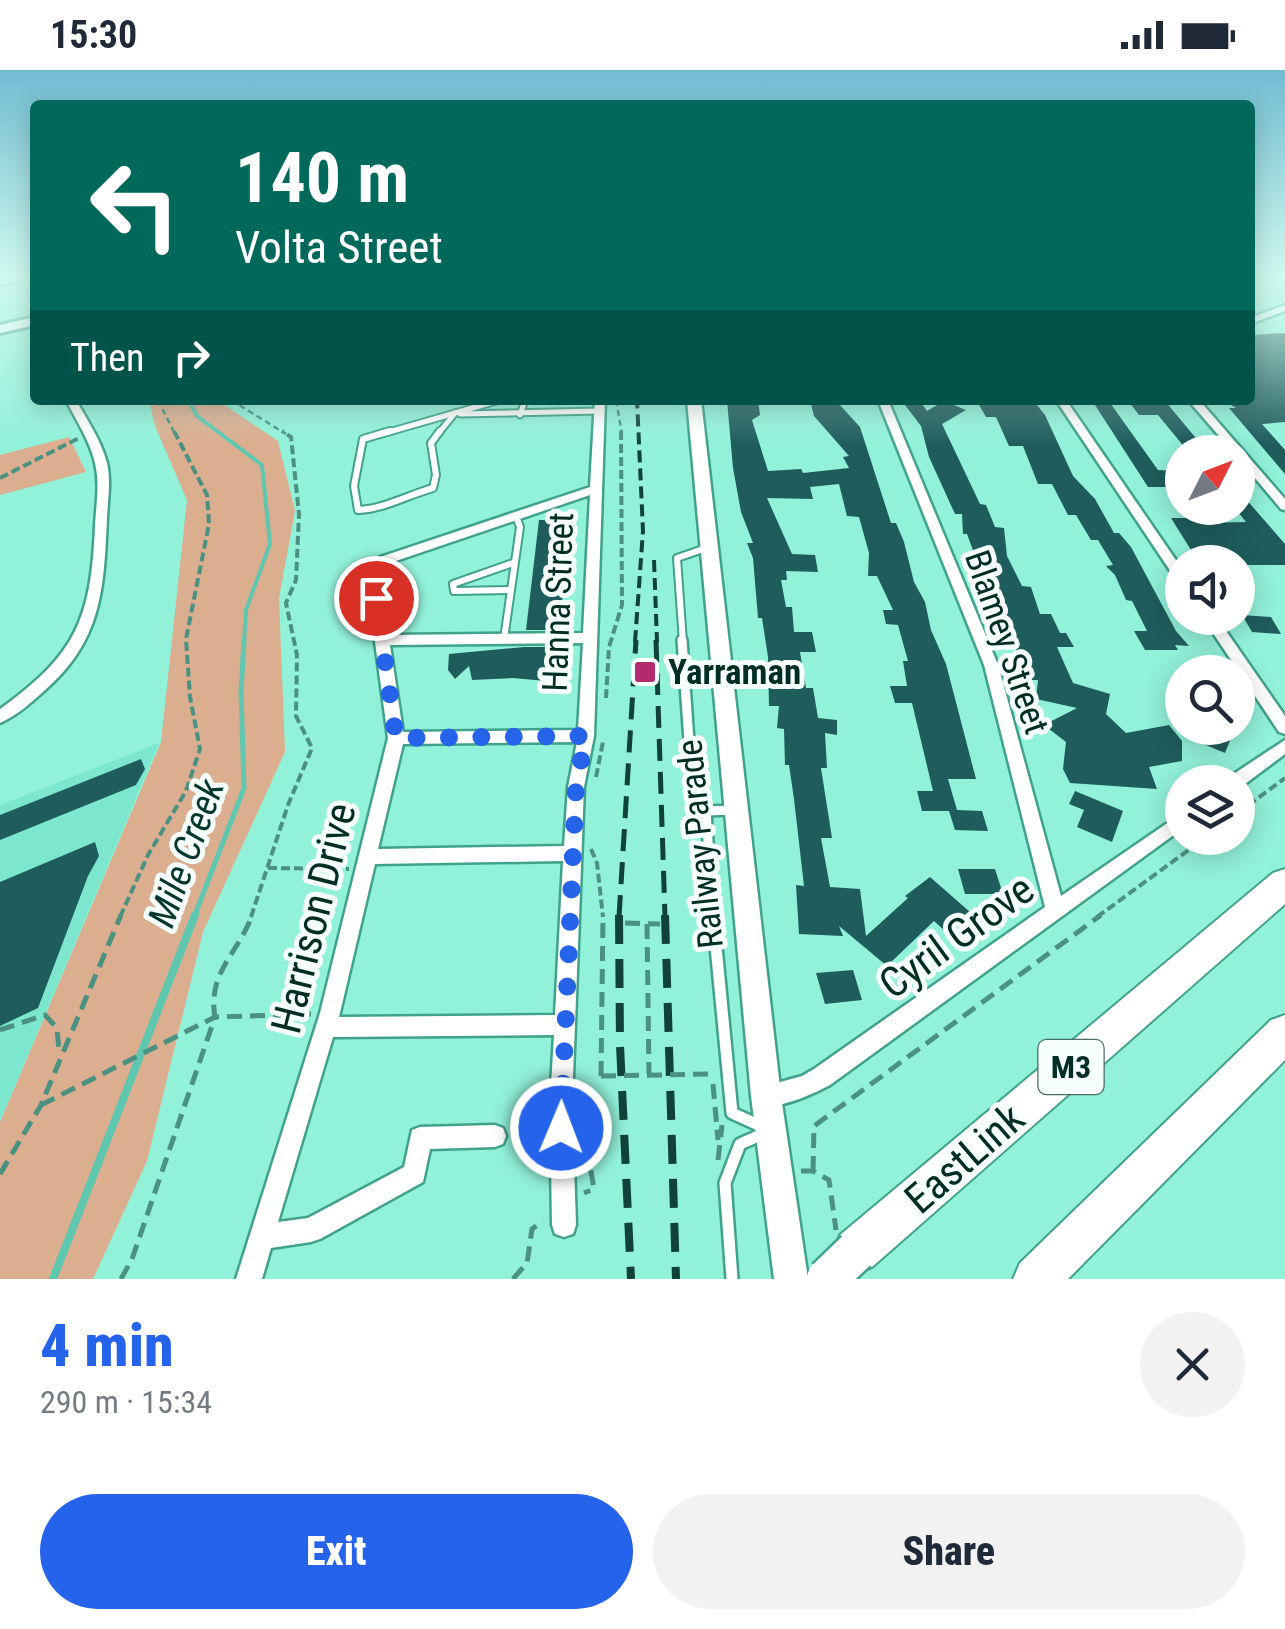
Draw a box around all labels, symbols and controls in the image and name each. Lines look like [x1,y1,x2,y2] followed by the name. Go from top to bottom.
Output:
[50,13,137,57] text: 15:30
[235,137,409,219] text: 140 m
[70,140,200,270] icon: left
[235,221,443,274] text: Volta Street
[164,330,219,385] icon: right
[70,336,144,380] text: Then
[1165,435,1255,525] north arrow
[1165,435,1255,855] map controls
[535,512,582,692] street label: Hanna Street
[956,545,1057,739] street label: Blamey Street
[1165,545,1255,635] button: sound
[334,556,419,641] pin
[349,571,404,626] icon: arrive
[668,652,801,693] place label: Yarraman
[1165,655,1255,745] button: search
[632,659,658,685] marker: Yarraman
[669,737,732,950] street label: Railway Parade
[1165,765,1255,855] button: layers
[139,772,233,933] water label: Mile Creek
[261,798,366,1038] street label: Harrison Drive
[870,864,1043,1009] street label: Cyril Grove
[1038,1040,1104,1094] road number: M3
[509,1076,613,1180] position arrow
[895,1093,1034,1223] street label: EastLink
[40,1310,174,1381] text: 4 min
[1140,1312,1245,1417] button: close
[40,1383,212,1421] text: 290 m · 15:34
[40,1494,633,1609] button: Exit
[653,1494,1245,1609] button: Share

